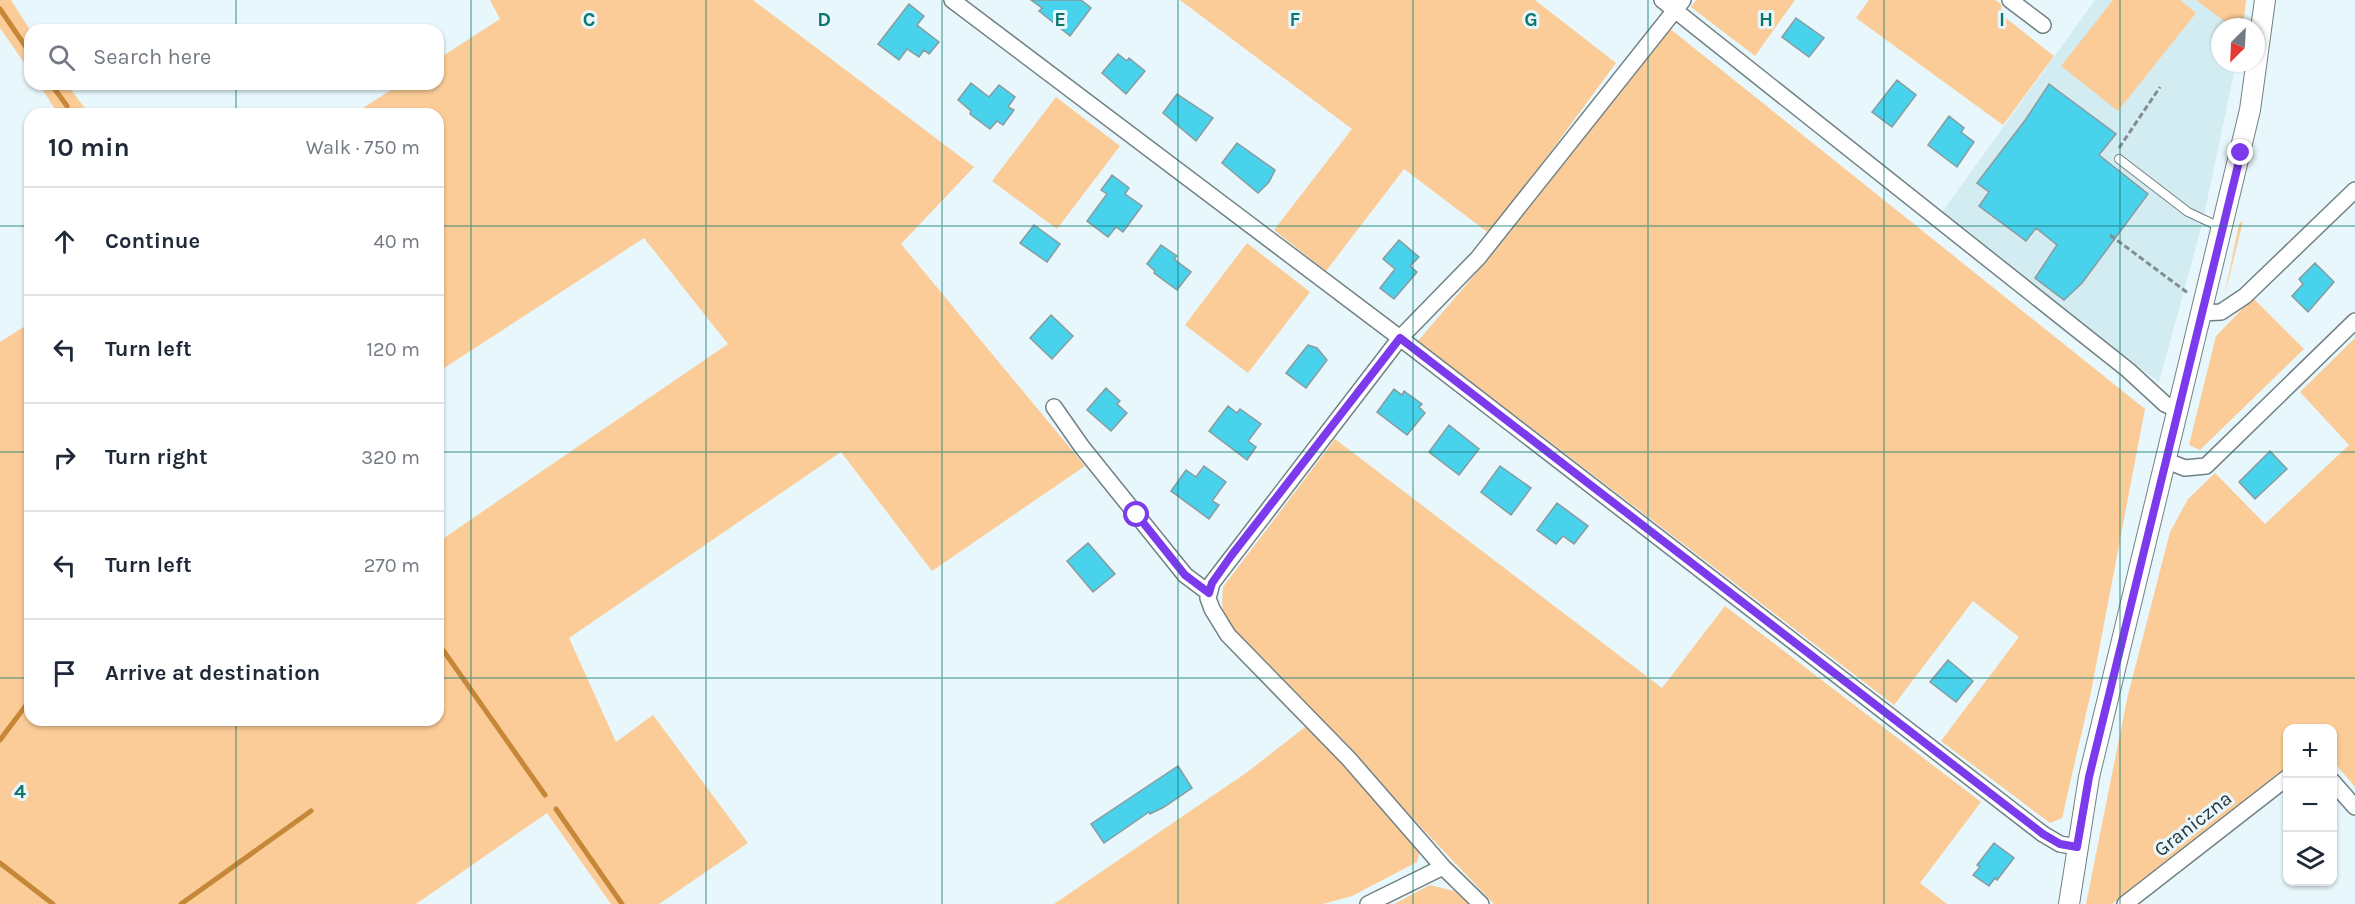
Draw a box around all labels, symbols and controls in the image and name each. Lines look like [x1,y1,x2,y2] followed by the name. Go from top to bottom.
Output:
[583,8,595,31] text: C
[817,8,831,31] text: D
[1054,8,1066,31] text: E
[1290,8,1301,31] text: F
[1524,8,1538,31] text: G
[1759,8,1773,31] text: H
[1999,8,2005,31] text: I
[2211,18,2265,72] north arrow
[24,24,444,90] search box
[45,41,78,74] icon: search
[93,44,211,70] text: Search here
[48,132,130,163] text: 10 min
[306,136,420,159] text: Walk · 750 m
[2227,139,2253,165] route end
[48,225,81,258] icon: ahead
[105,228,200,254] text: Continue
[374,230,420,253] text: 40 m
[48,333,81,366] icon: left
[105,336,192,362] text: Turn left
[366,338,420,361] text: 120 m
[48,441,81,474] icon: right
[105,444,208,470] text: Turn right
[361,446,420,469] text: 320 m
[1123,501,1149,527] route start
[48,549,81,582] icon: left
[105,552,192,578] text: Turn left
[364,554,420,577] text: 270 m
[48,657,81,690] icon: arrive
[105,660,320,686] text: Arrive at destination
[2283,724,2337,886] map controls
[2283,724,2337,778] button: +
[2283,778,2337,832] button: −
[14,780,26,803] text: 4
[2150,787,2236,861] street label: Graniczna
[2283,832,2337,886] button: layers

